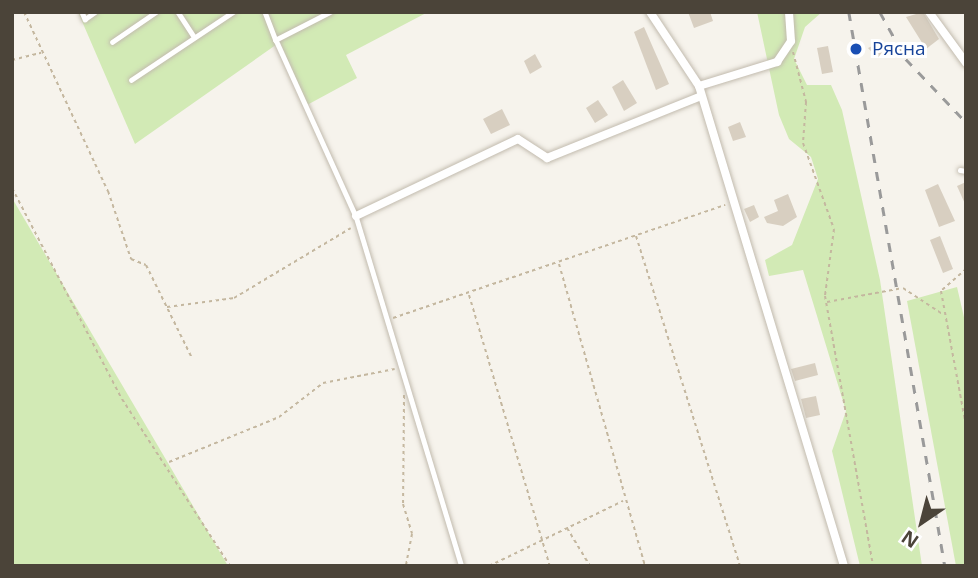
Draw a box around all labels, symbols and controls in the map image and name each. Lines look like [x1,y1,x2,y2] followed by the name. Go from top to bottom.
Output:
[872,38,926,60] place label: Рясна
[846,39,866,59] marker: Рясна
[887,487,957,557] north arrow
[896,524,924,554] text: N

